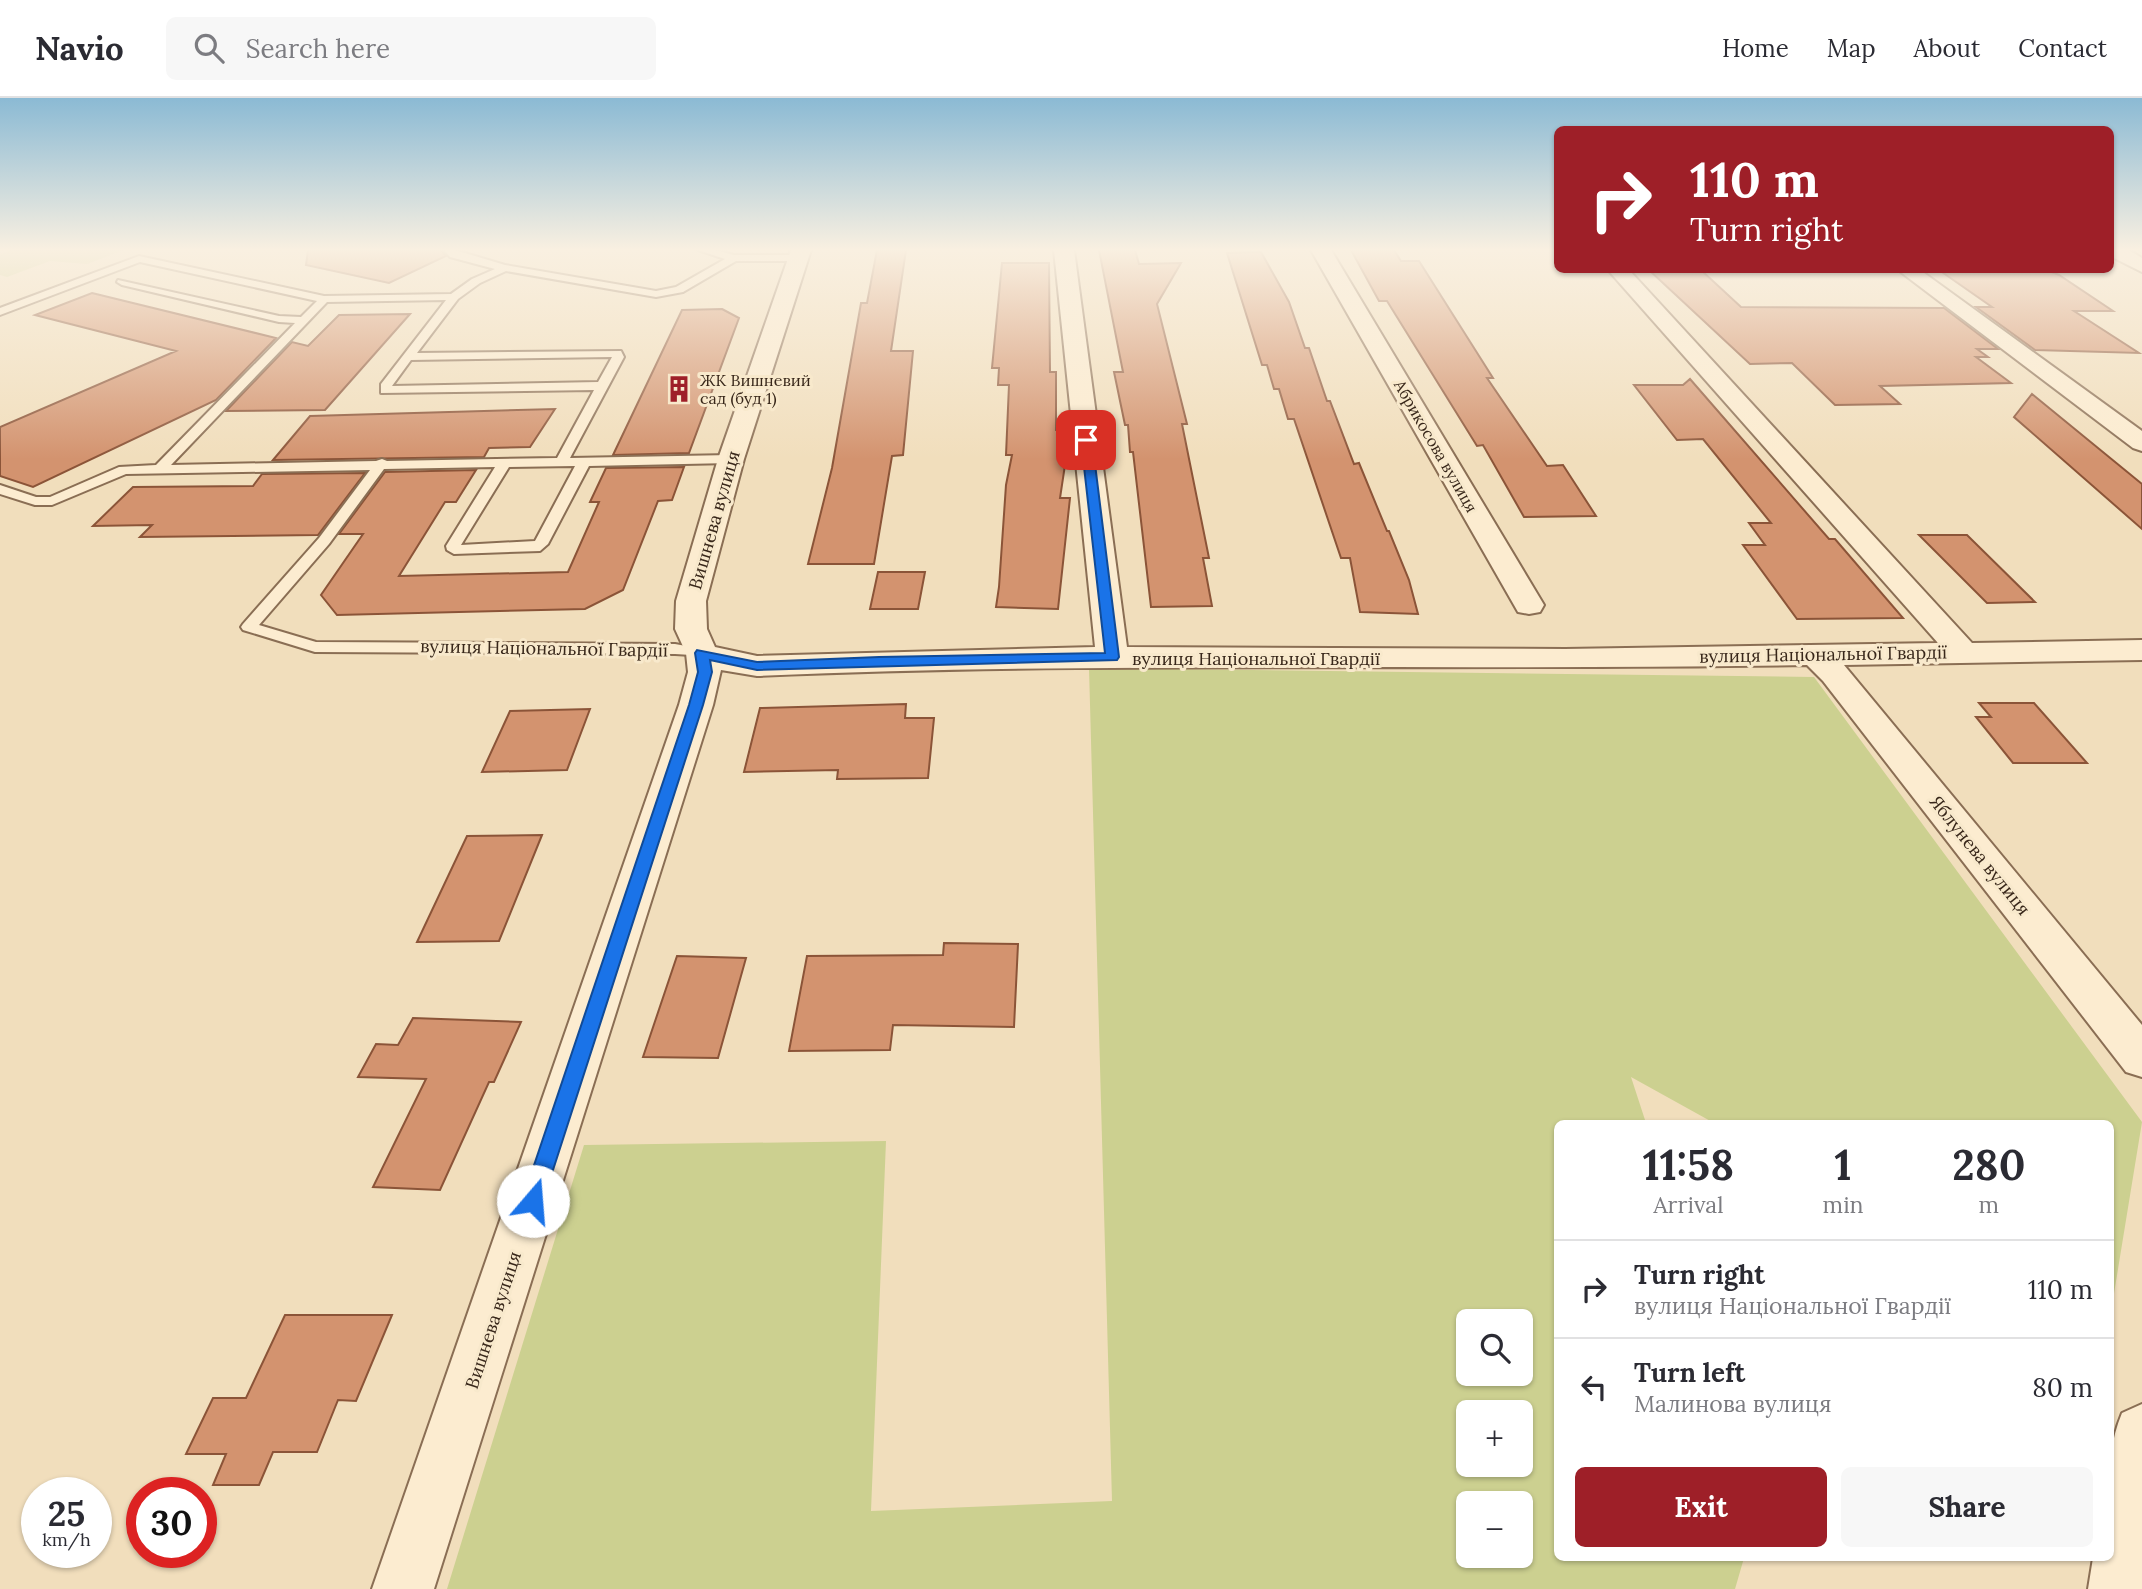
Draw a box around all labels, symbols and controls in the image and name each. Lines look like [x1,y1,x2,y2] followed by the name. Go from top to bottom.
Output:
[166,17,656,80] search box
[35,27,124,69] text: Navio
[190,29,228,67] icon: search
[246,32,390,65] text: Search here
[1722,33,1789,64] text: Home
[1827,33,1876,64] text: Map
[1914,33,1980,64] text: About
[2018,33,2107,64] text: Contact
[1690,148,1819,210] text: 110 m
[1575,154,1666,245] icon: right
[1690,209,1843,250] text: Turn right
[700,370,811,409] place label: ЖК Вишневий сад (буд 1)
[664,374,694,404] building icon: ЖК Вишневий сад (буд 1)
[1389,375,1482,516] street label: Абрикосова вулиця
[1056,410,1116,470] pin
[1067,421,1105,459] icon: arrive
[683,448,745,592] street label: Вишнева вулиця
[420,634,668,662] street label: вулиця Національної Гвардії
[1699,640,1947,668] street label: вулиця Національної Гвардії
[1132,647,1380,670] street label: вулиця Національної Гвардії
[1925,790,2035,920] street label: Яблунева вулиця
[1643,1138,1734,1192] text: 11:58
[1835,1138,1852,1192] text: 1
[1952,1138,2025,1192] text: 280
[496,1164,570,1238] position arrow
[1653,1190,1723,1219] text: Arrival
[1823,1190,1864,1219] text: min
[1979,1190,1999,1219] text: m
[460,1248,526,1392] street label: Вишнева вулиця
[1634,1258,1765,1291] text: Turn right
[1575,1270,1613,1308] icon: right
[2028,1273,2093,1306] text: 110 m
[1634,1291,1951,1320] text: вулиця Національної Гвардії
[1456,1309,1533,1568] map controls
[1456,1309,1533,1386] button: search
[1634,1356,1745,1389] text: Turn left
[1575,1368,1613,1406] icon: left
[2032,1371,2093,1404] text: 80 m
[1634,1389,1831,1418] text: Малинова вулиця
[1456,1400,1533,1477] button: +
[1575,1467,1827,1547] button: Exit
[1841,1467,2093,1547] button: Share
[126,1477,217,1568] speed limit sign: 30
[48,1491,85,1536] text: 25
[1456,1491,1533,1568] button: −
[42,1528,91,1551] text: km/h

